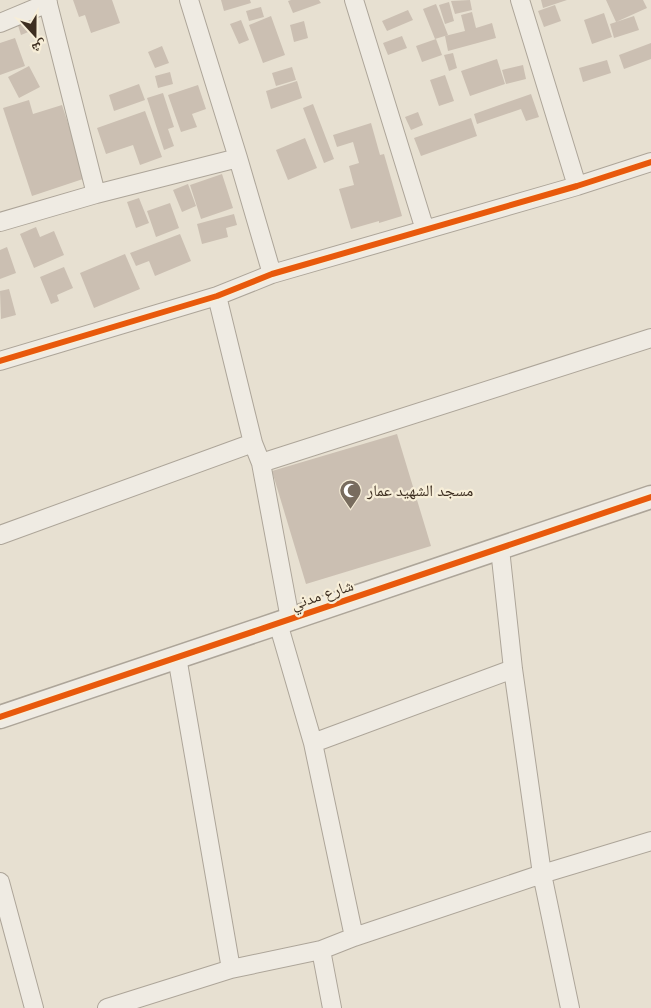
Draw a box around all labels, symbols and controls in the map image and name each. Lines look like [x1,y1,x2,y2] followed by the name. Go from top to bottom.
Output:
[10,10,60,60] north arrow
[29,36,49,56] text: ش
[339,478,363,509] mosque icon: مسجد الشهيد عمار
[366,482,473,500] place label: مسجد الشهيد عمار
[289,576,357,616] street label: شارع مدني

